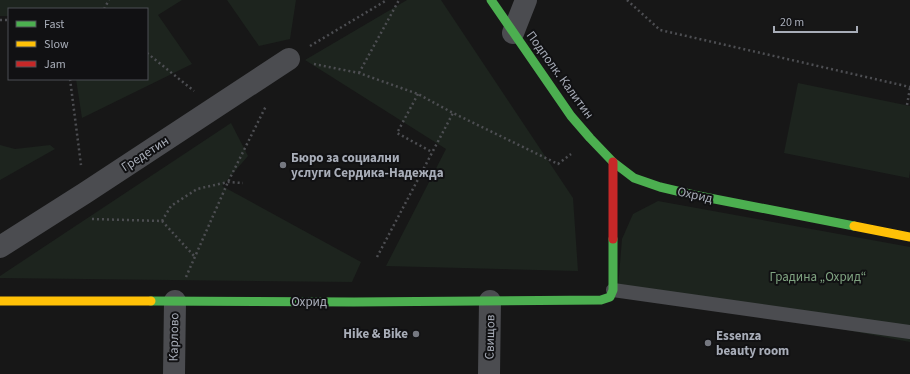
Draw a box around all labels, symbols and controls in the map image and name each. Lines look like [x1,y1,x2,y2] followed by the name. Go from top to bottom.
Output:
[8,8,148,80] legend
[774,8,857,34] scale bar
[780,14,804,31] text: 20 m
[44,16,64,33] text: Fast
[522,27,598,123] street label: Подполк. Калитин
[44,36,69,53] text: Slow
[44,56,66,73] text: Jam
[118,132,172,176] street label: Гредетин
[291,149,444,182] place label: Бюро за социални услуги Сердика-Надежда
[278,160,288,170] marker: Бюро за социални услуги Сердика-Надежда
[676,182,714,208] street label: Охрид
[770,268,866,286] park label: Градина „Охрид“
[291,293,327,311] street label: Охрид
[165,312,183,362] street label: Карлово
[481,314,499,360] street label: Свищов
[343,325,408,343] place label: Hike & Bike
[716,327,789,360] place label: Essenza beauty room
[411,329,421,339] marker: Hike & Bike
[703,338,713,348] marker: Essenza beauty room

